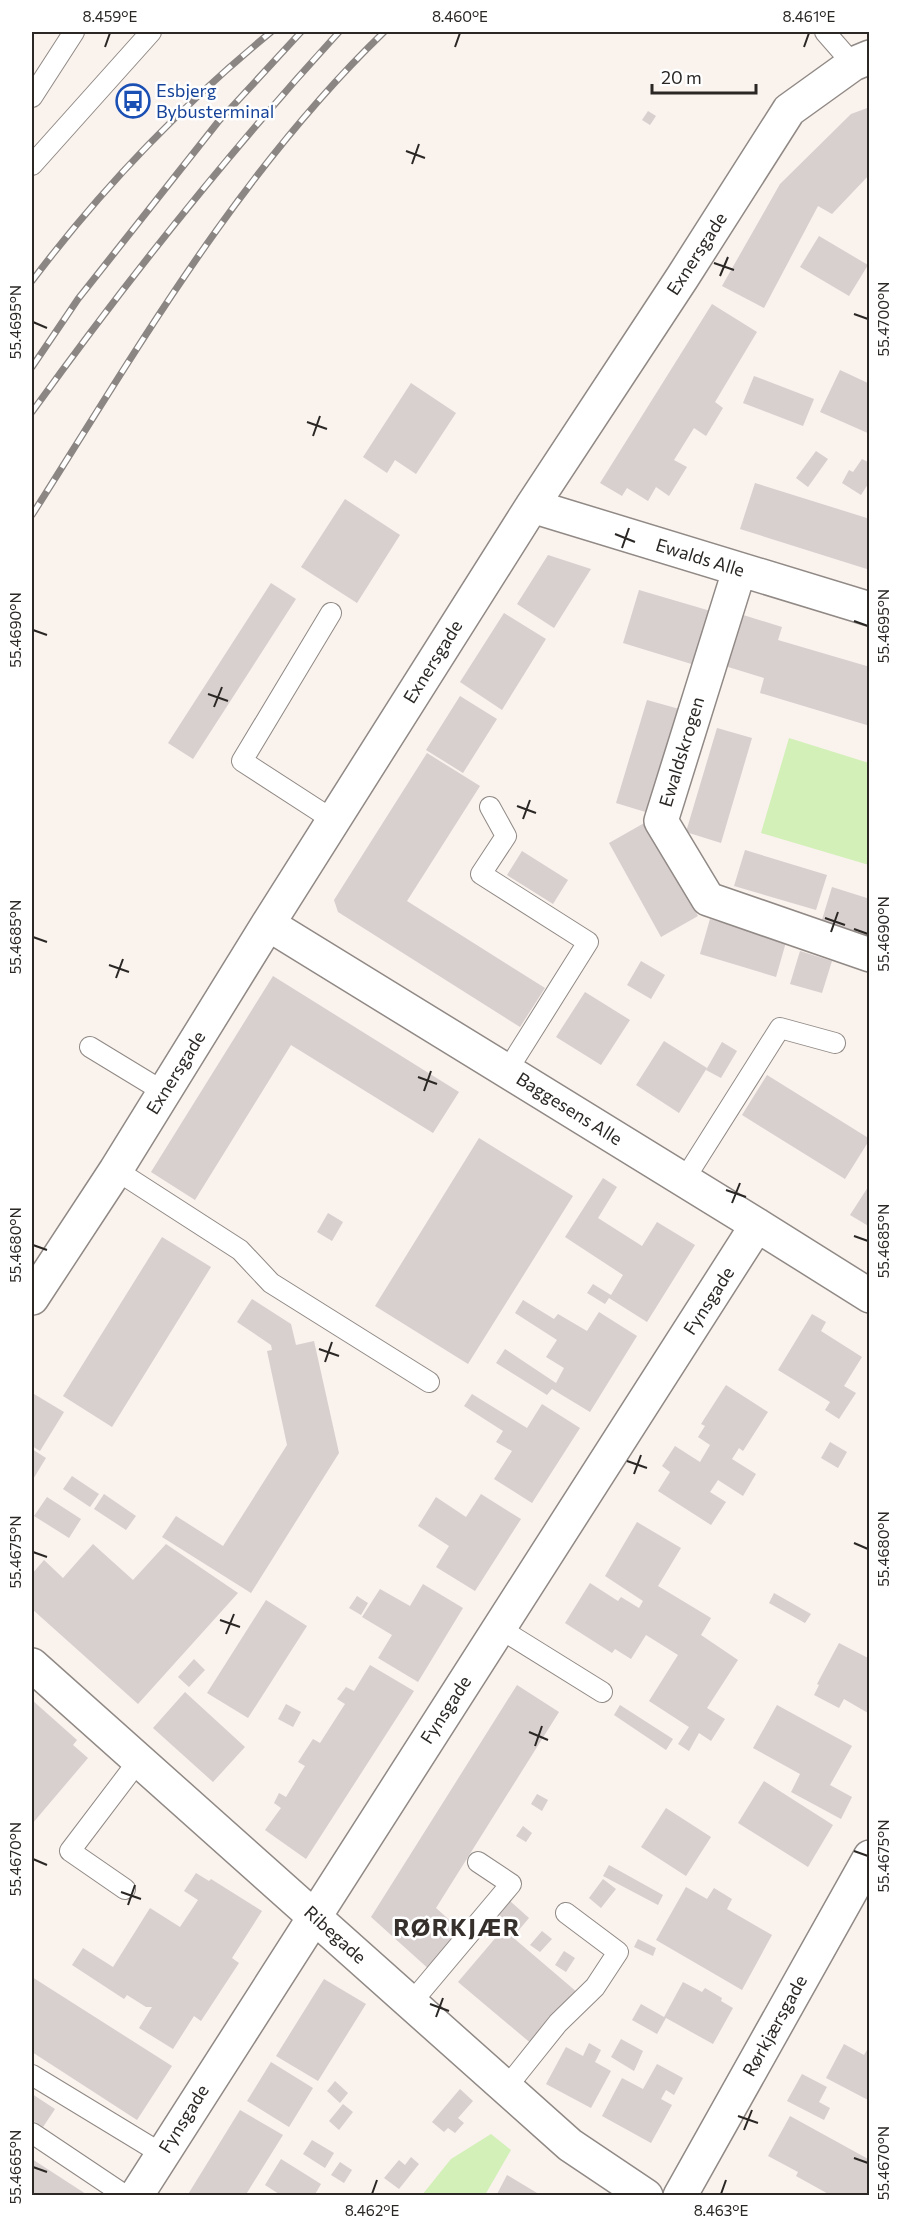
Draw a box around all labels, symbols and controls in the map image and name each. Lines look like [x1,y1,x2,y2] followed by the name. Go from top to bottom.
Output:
[83,7,138,25] text: 8.459°E
[432,7,488,25] text: 8.460°E
[783,7,835,25] text: 8.461°E
[652,57,756,95] scale bar
[661,66,702,88] text: 20 m
[156,79,274,122] place label: Esbjerg Bybusterminal
[115,83,151,119] bus stop icon: Esbjerg Bybusterminal
[661,208,731,299] street label: Exnersgade
[874,282,892,356] text: 55.4700°N
[6,285,24,359] text: 55.4695°N
[653,533,747,581] street label: Ewalds Alle
[874,589,892,663] text: 55.4695°N
[6,592,24,668] text: 55.4690°N
[398,616,466,707] street label: Exnersgade
[654,694,708,809] street label: Ewaldskrogen
[874,896,892,972] text: 55.4690°N
[6,900,24,974] text: 55.4685°N
[141,1027,209,1118] street label: Exnersgade
[513,1067,626,1149] street label: Baggesens Alle
[874,1204,892,1278] text: 55.4685°N
[6,1207,24,1283] text: 55.4680°N
[678,1262,738,1339] street label: Fynsgade
[874,1511,892,1587] text: 55.4680°N
[6,1515,24,1589] text: 55.4675°N
[415,1671,475,1748] street label: Fynsgade
[874,1819,892,1893] text: 55.4675°N
[6,1822,24,1896] text: 55.4670°N
[300,1901,371,1968] street label: Ribegade
[393,1912,521,1941] district label: RØRKJÆR
[737,1971,811,2080] street label: Rørkjærsgade
[153,2080,213,2157] street label: Fynsgade
[874,2126,892,2200] text: 55.4670°N
[6,2130,24,2204] text: 55.4665°N
[345,2201,399,2219] text: 8.462°E
[694,2201,748,2219] text: 8.463°E

